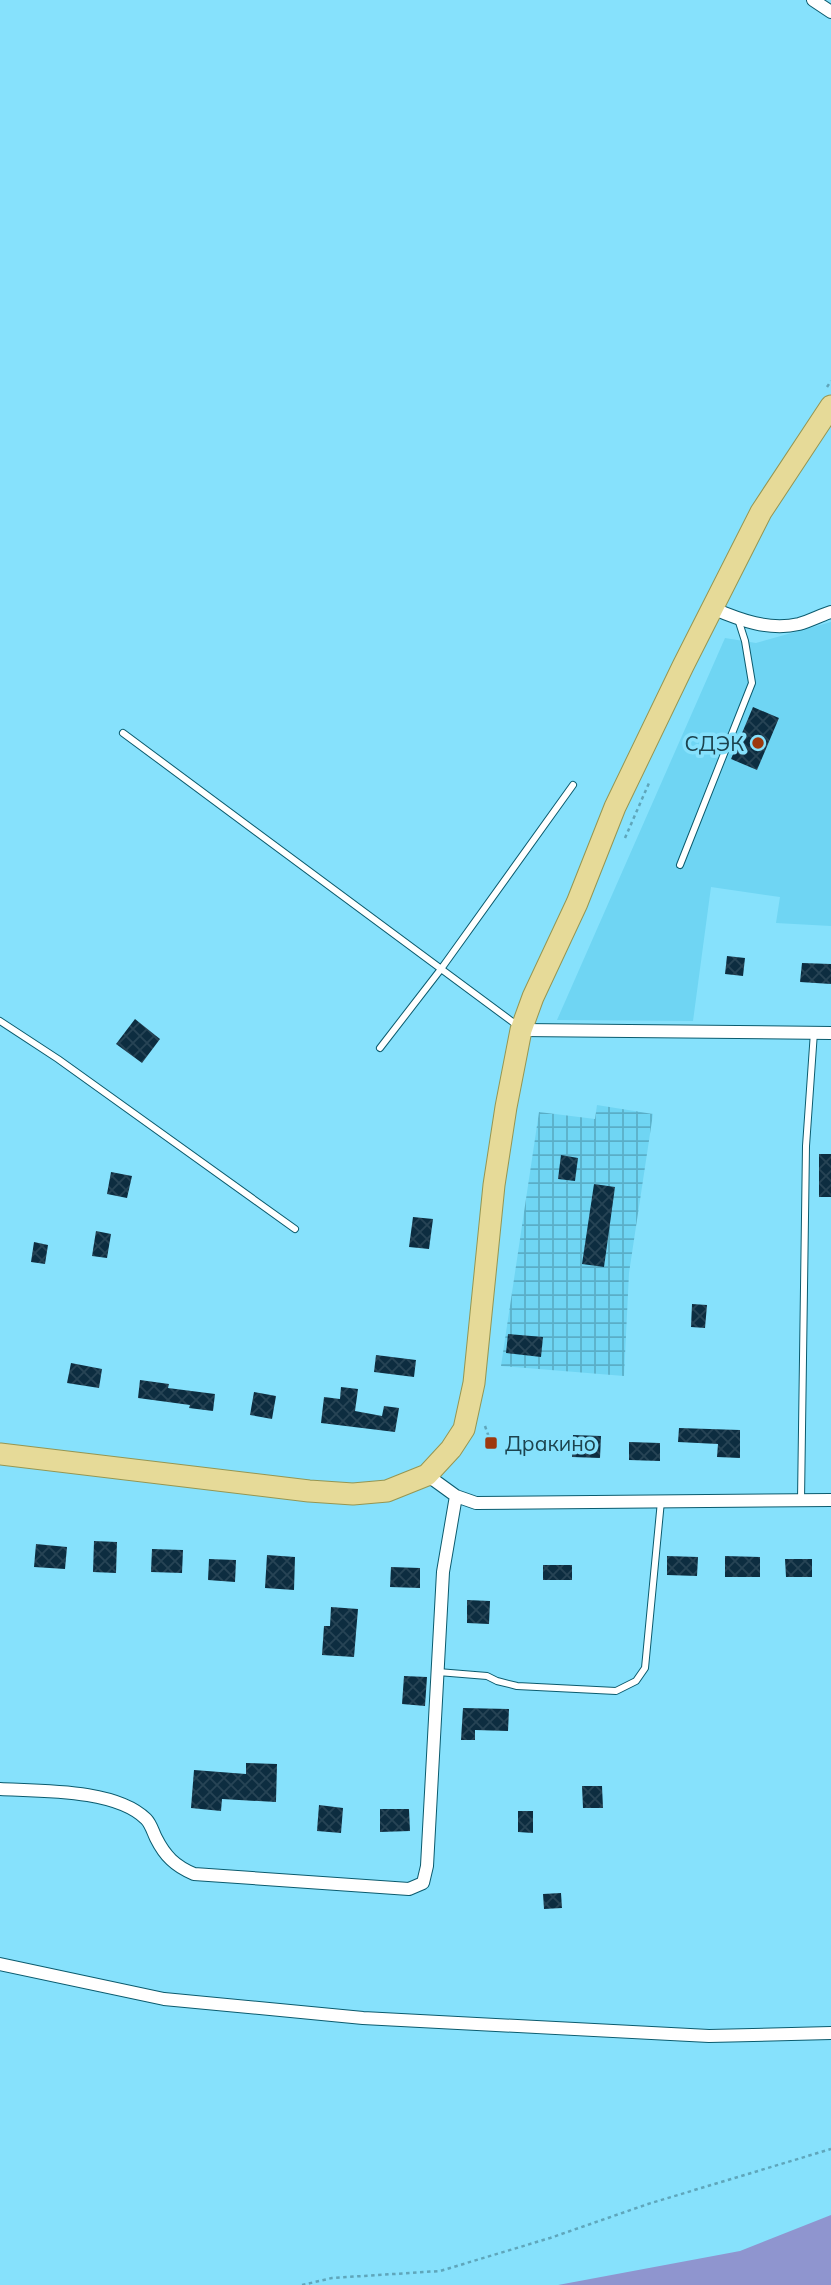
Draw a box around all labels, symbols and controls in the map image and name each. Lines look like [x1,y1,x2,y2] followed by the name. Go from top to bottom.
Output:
[685,730,744,756] place label: СДЭК
[750,735,766,751] marker: СДЭК
[505,1430,596,1456] place label: Дракино
[483,1435,499,1451] marker: Дракино

